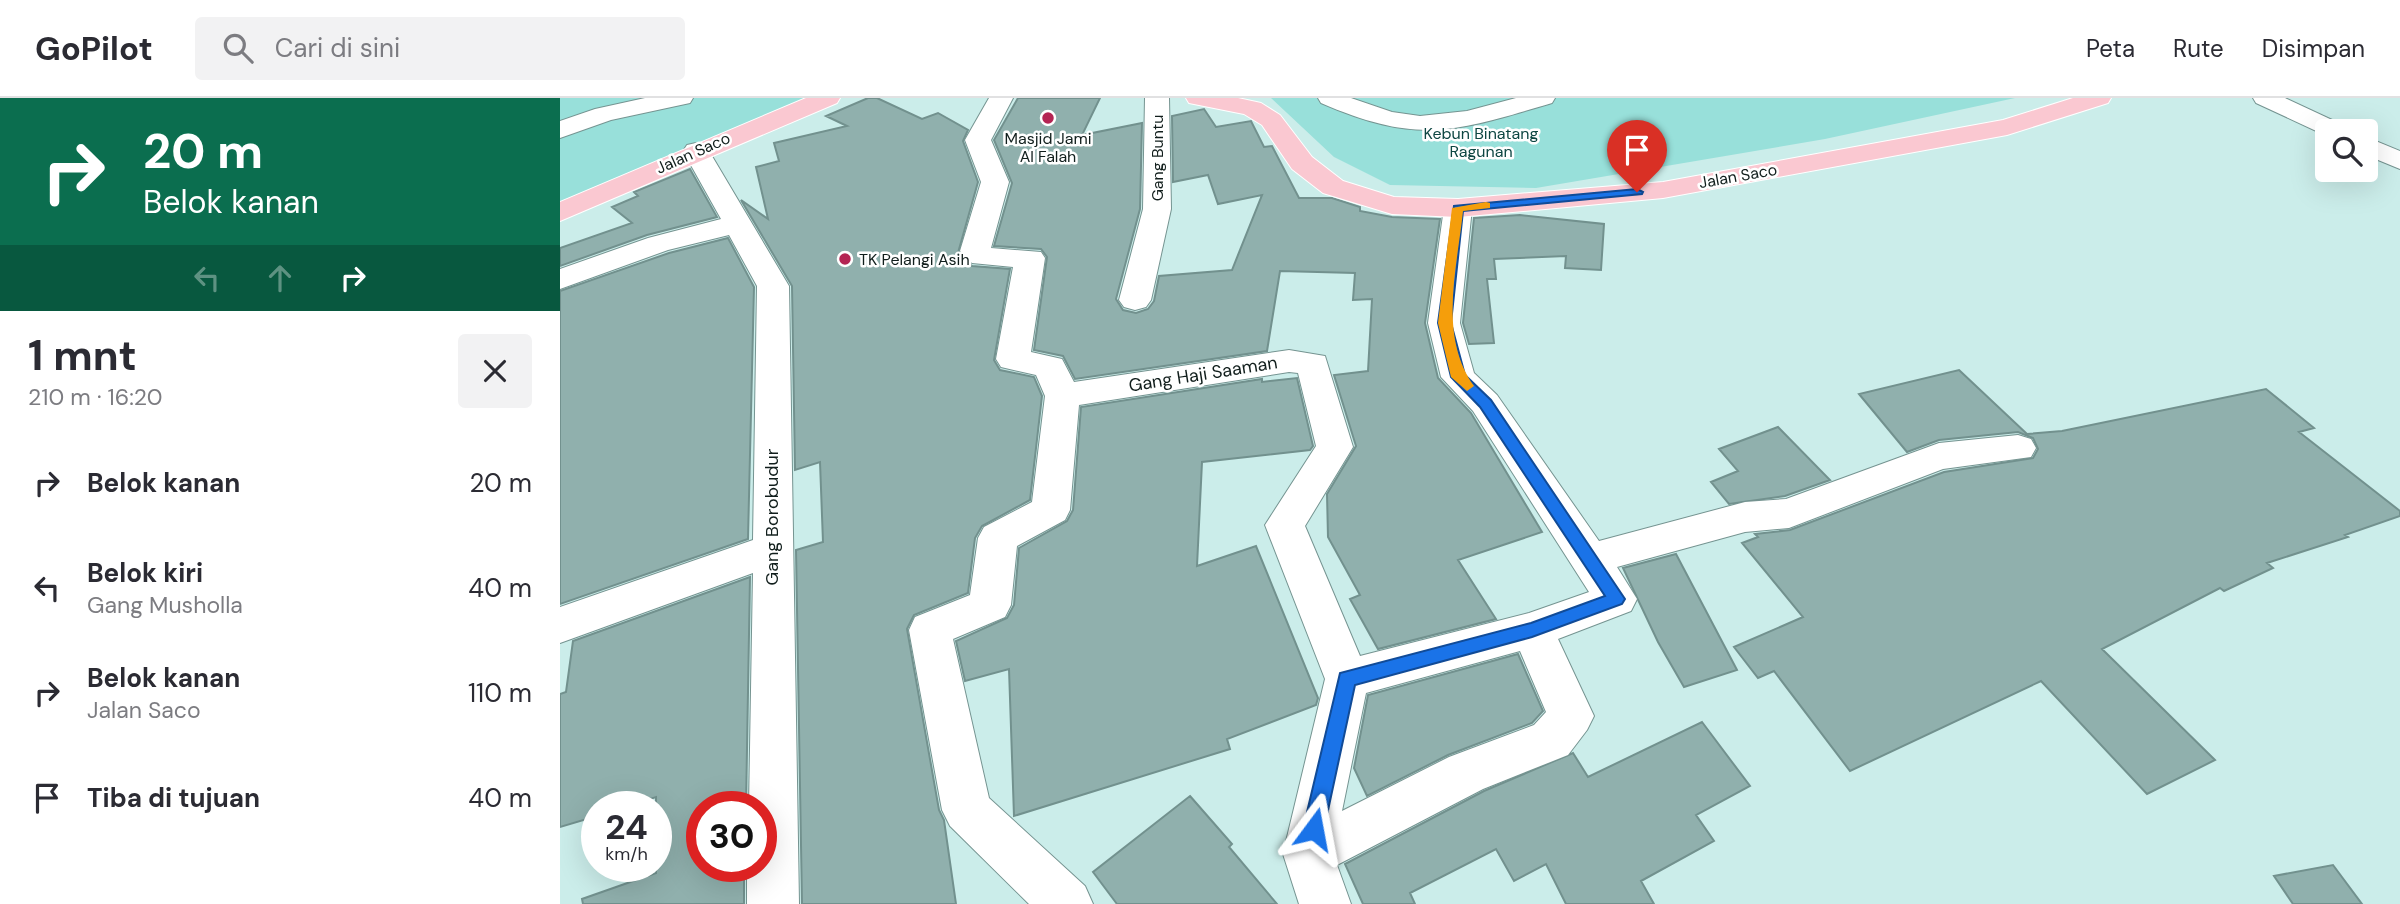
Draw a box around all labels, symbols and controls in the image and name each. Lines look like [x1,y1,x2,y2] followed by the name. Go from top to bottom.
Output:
[195,17,685,80] search box
[35,27,153,70] text: GoPilot
[219,29,257,67] icon: search
[275,31,400,65] text: Cari di sini
[2086,33,2135,64] text: Peta
[2173,33,2224,64] text: Rute
[2262,33,2365,64] text: Disimpan
[1040,110,1056,126] marker: Masjid Jami Al Falah
[1147,115,1168,201] street label: Gang Buntu
[143,119,263,183] text: 20 m
[2315,119,2378,182] map controls
[2315,119,2378,182] button: search
[1607,120,1667,192] pin
[1424,123,1538,162] park label: Kebun Binatang Ragunan
[28,126,119,217] icon: right
[653,127,733,179] street label: Jalan Saco
[1004,128,1092,167] place label: Masjid Jami Al Falah
[1618,131,1656,169] icon: arrive
[1697,159,1779,193] street label: Jalan Saco
[143,181,319,223] text: Belok kanan
[859,249,970,270] place label: TK Pelangi Asih
[837,251,853,267] marker: TK Pelangi Asih
[188,259,226,297] icon: left
[261,259,299,297] icon: ahead
[334,259,372,297] icon: right
[28,328,137,383] text: 1 mnt
[458,334,532,408] button: close
[1127,350,1279,398] street label: Gang Haji Saaman
[28,382,163,412] text: 210 m · 16:20
[760,448,784,585] street label: Gang Borobudur
[28,464,66,502] icon: right
[87,466,240,500] text: Belok kanan
[469,466,532,500] text: 20 m
[87,556,203,590] text: Belok kiri
[28,569,66,607] icon: left
[468,571,532,605] text: 40 m
[87,590,243,620] text: Gang Musholla
[87,661,240,695] text: Belok kanan
[28,674,66,712] icon: right
[468,676,532,710] text: 110 m
[87,695,201,725] text: Jalan Saco
[28,779,66,817] icon: arrive
[87,781,260,815] text: Tiba di tujuan
[468,781,532,815] text: 40 m
[686,791,777,882] speed limit sign: 30
[1277,792,1351,866] position arrow
[605,804,648,850] text: 24
[605,842,648,866] text: km/h

